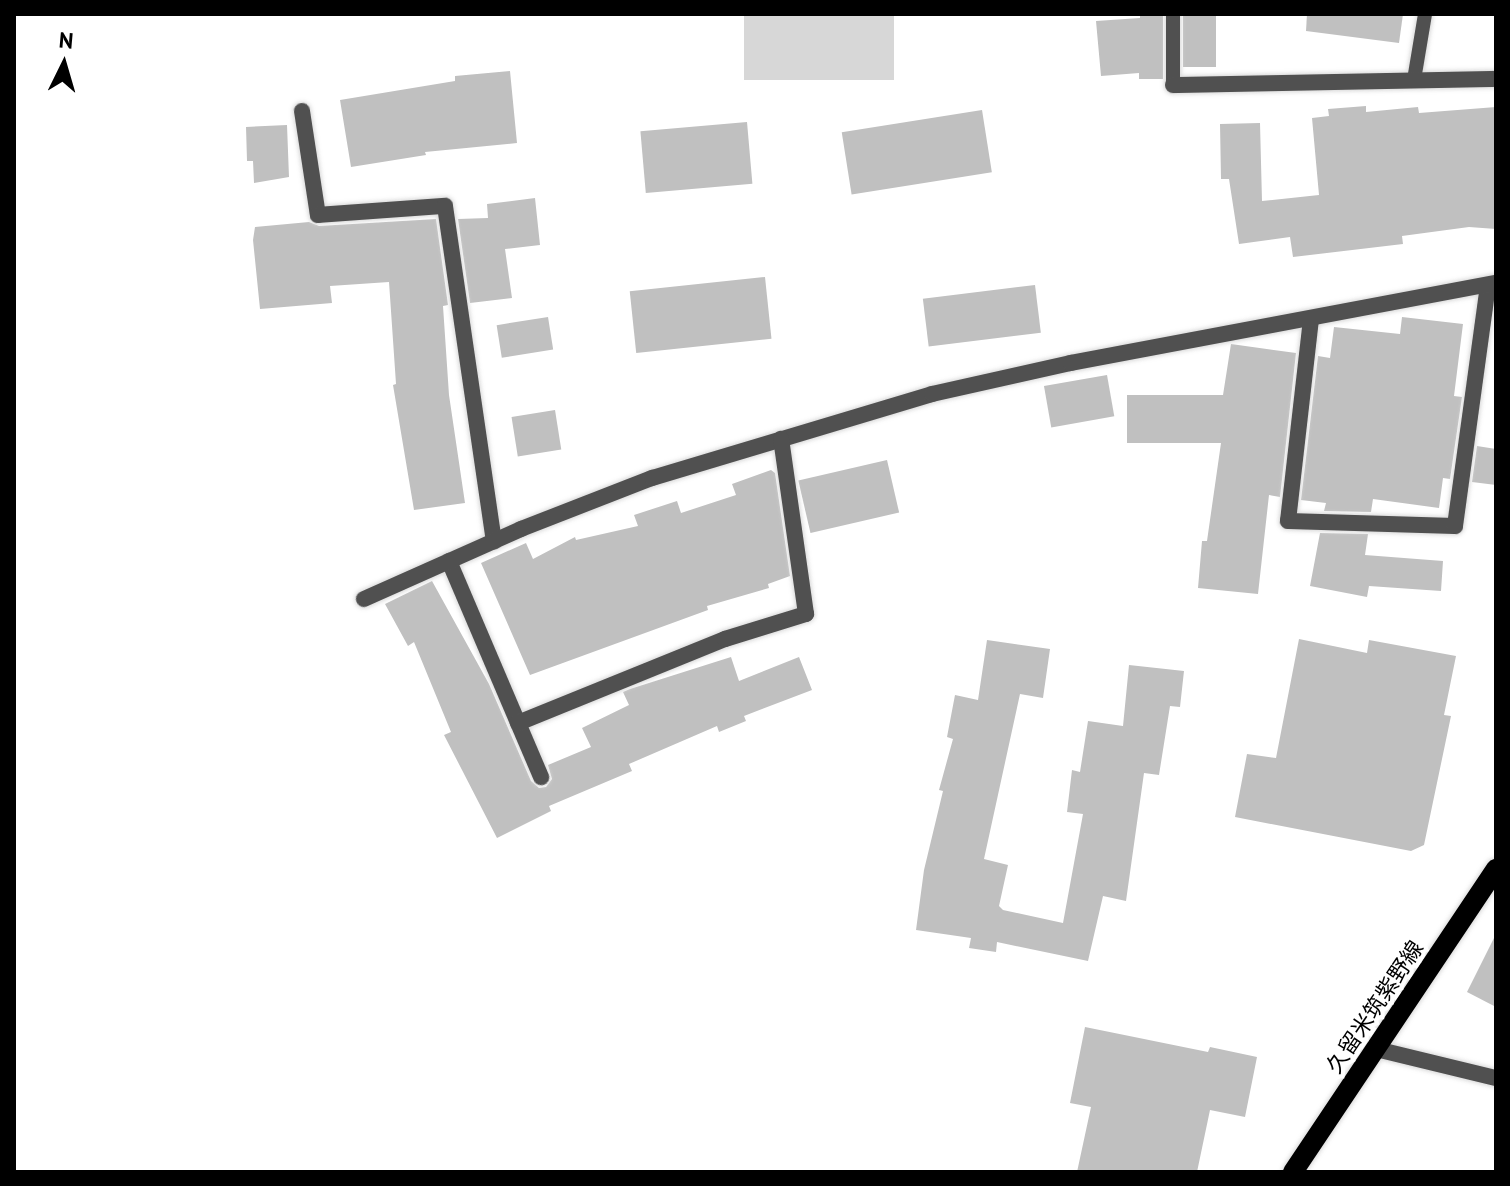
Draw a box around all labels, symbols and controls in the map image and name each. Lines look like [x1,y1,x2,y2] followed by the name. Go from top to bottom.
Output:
[24,24,104,104] north arrow
[58,26,75,55] text: N
[1321,936,1429,1078] street label: 久留米筑紫野線

